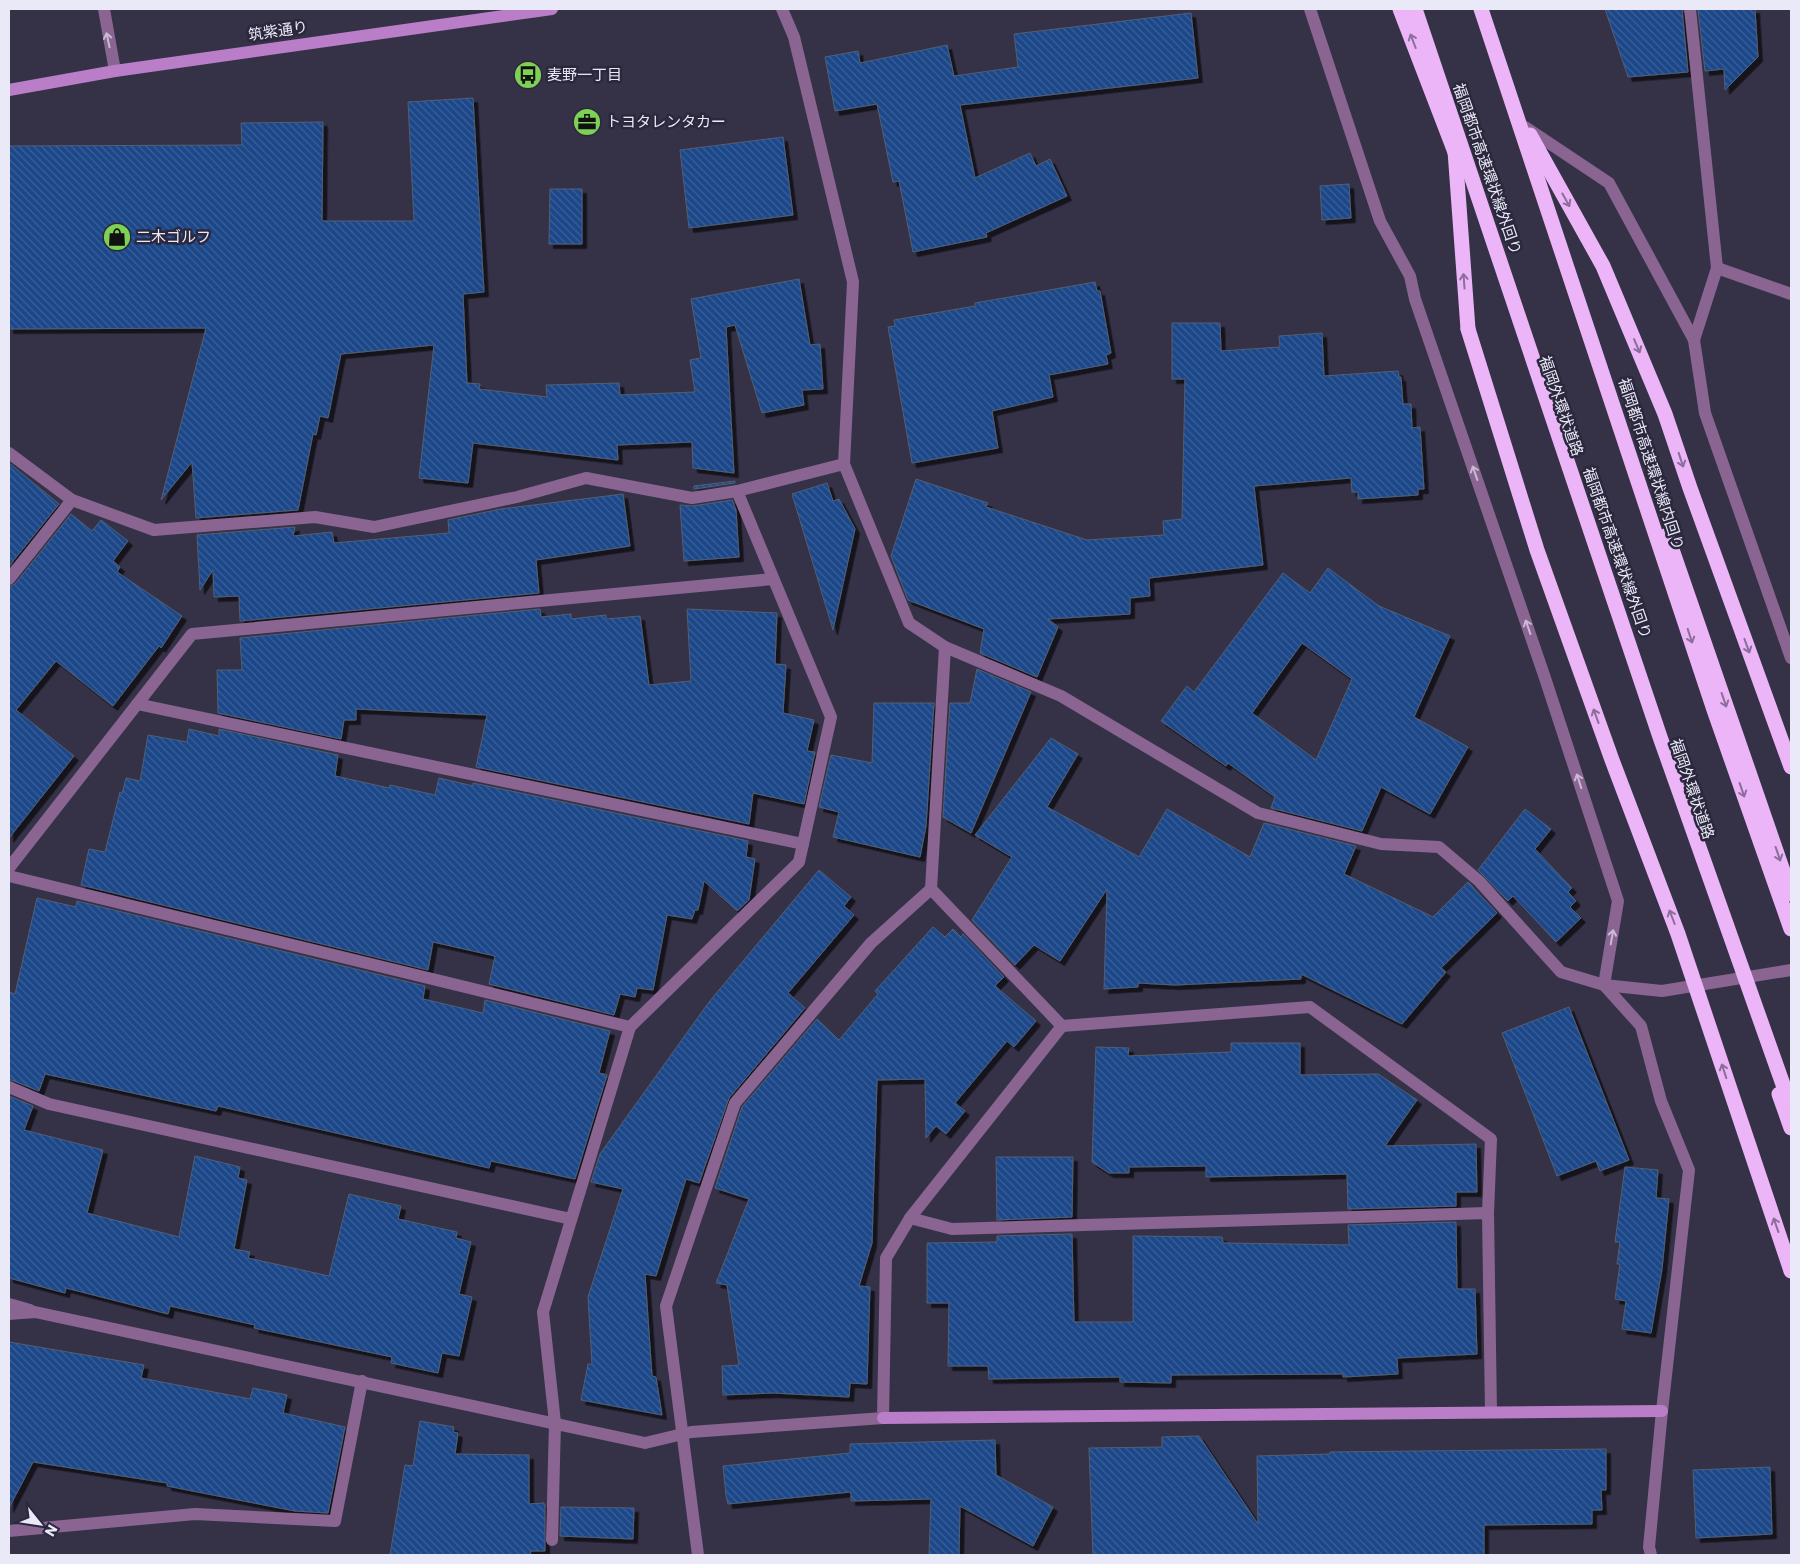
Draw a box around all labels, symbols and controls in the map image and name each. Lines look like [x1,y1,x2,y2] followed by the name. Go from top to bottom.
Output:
[247,16,309,45] street label: 筑紫通り
[103,32,112,48] one-way arrow
[1407,34,1417,49] one-way arrow
[513,60,543,90] bus stop icon: 麦野一丁目
[547,64,622,85] place label: 麦野一丁目
[1448,80,1527,257] street label: 福岡都市高速環状線外回り
[572,107,602,137] office icon: トヨタレンタカー
[606,111,726,132] place label: トヨタレンタカー
[1562,193,1572,207] one-way arrow
[102,222,132,252] shop icon: 二木ゴルフ
[136,226,211,247] place label: 二木ゴルフ
[1460,273,1469,289] one-way arrow
[1633,338,1642,354] one-way arrow
[1534,353,1588,459] street label: 福岡外環状道路
[1614,375,1689,553] street label: 福岡都市高速環状線内回り
[1676,452,1686,468] one-way arrow
[1578,464,1657,641] street label: 福岡都市高速環状線外回り
[1470,466,1479,482] one-way arrow
[1522,619,1532,635] one-way arrow
[1685,628,1695,644] one-way arrow
[1743,638,1752,653] one-way arrow
[1720,692,1729,708] one-way arrow
[1591,709,1600,724] one-way arrow
[1665,736,1719,842] street label: 福岡外環状道路
[1574,774,1583,789] one-way arrow
[1738,782,1747,797] one-way arrow
[1773,846,1783,862] one-way arrow
[1667,910,1676,925] one-way arrow
[1608,929,1618,945] one-way arrow
[1719,1064,1728,1079] one-way arrow
[1771,1218,1780,1234] one-way arrow
[15,1499,65,1549] north arrow
[40,1521,63,1540] text: N

